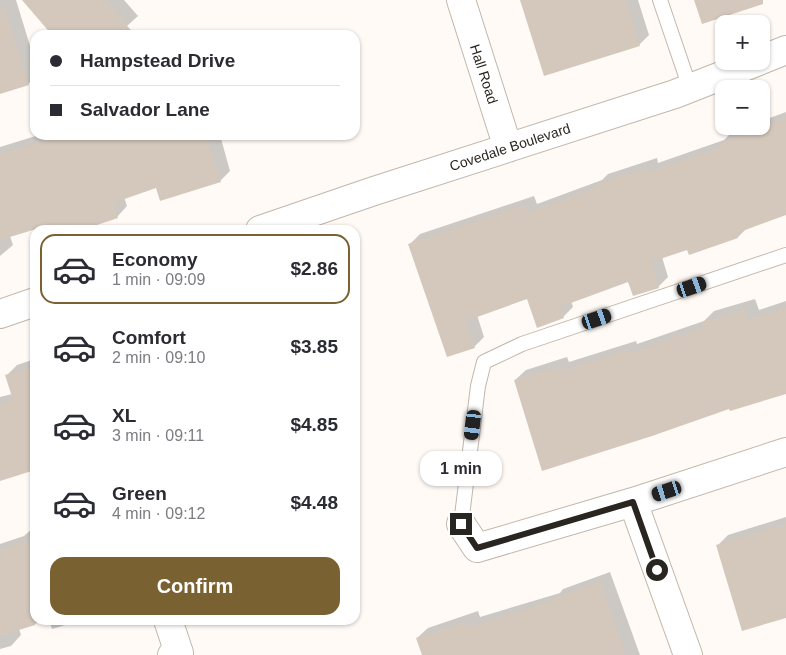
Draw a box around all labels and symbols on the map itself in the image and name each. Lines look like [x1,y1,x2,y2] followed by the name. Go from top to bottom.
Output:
[467,42,501,106] street label: Hall Road
[448,120,572,174] street label: Covedale Boulevard
[675,275,708,299] car
[580,307,613,331] car
[463,409,482,441] car
[420,452,502,486] callout: 1 min
[650,479,683,503] car
[450,513,472,535] route end
[646,559,668,581] route start

